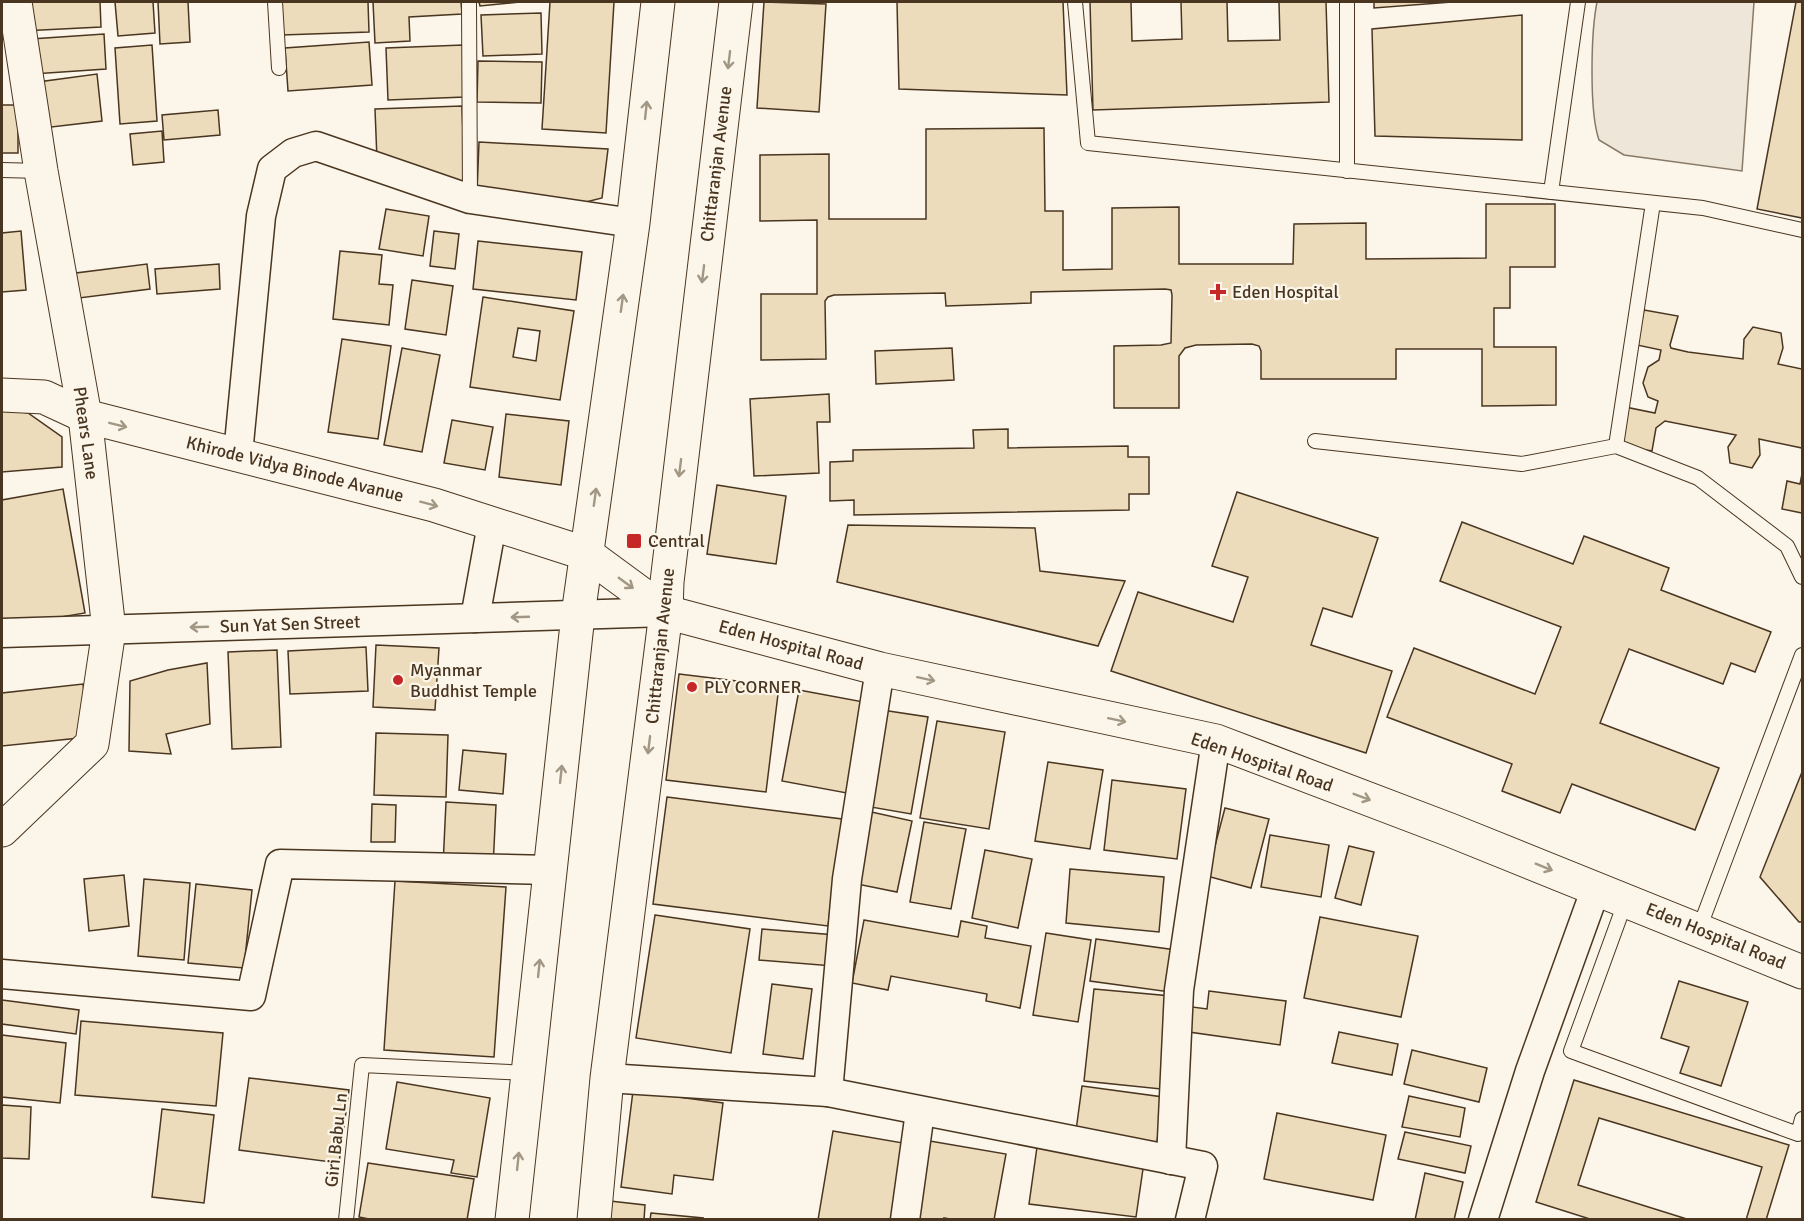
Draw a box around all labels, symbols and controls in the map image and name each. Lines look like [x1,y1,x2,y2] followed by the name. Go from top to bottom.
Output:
[723,49,734,69] one-way arrow
[696,85,736,243] street label: Chittaranjan Avenue
[641,100,652,120] one-way arrow
[698,264,709,284] one-way arrow
[1232,281,1339,303] place label: Eden Hospital
[1209,283,1227,301] marker: Eden Hospital
[617,294,628,314] one-way arrow
[69,385,103,481] street label: Phears Lane
[108,419,127,431] one-way arrow
[184,431,406,507] street label: Khirode Vidya Binode Avanue
[675,457,686,477] one-way arrow
[590,487,601,507] one-way arrow
[419,499,438,510] one-way arrow
[648,530,705,552] place label: Central
[625,532,643,550] marker: Central
[641,567,679,725] street label: Chittaranjan Avenue
[618,577,634,589] one-way arrow
[219,611,361,637] street label: Sun Yat Sen Street
[510,611,530,623] one-way arrow
[716,615,866,675] street label: Eden Hospital Road
[190,621,210,633] one-way arrow
[410,659,537,702] place label: Myanmar Buddhist Temple
[391,673,405,687] marker: Myanmar Buddhist Temple
[916,673,935,685] one-way arrow
[704,676,802,698] place label: PLY CORNER
[685,680,699,694] marker: PLY CORNER
[1106,715,1126,726] one-way arrow
[1188,727,1336,797] street label: Eden Hospital Road
[644,734,655,754] one-way arrow
[556,764,567,784] one-way arrow
[1352,792,1371,803] one-way arrow
[1534,862,1553,873] one-way arrow
[1643,898,1789,974] street label: Eden Hospital Road
[534,958,545,978] one-way arrow
[320,1092,352,1188] street label: Giri Babu Ln
[513,1152,524,1172] one-way arrow

